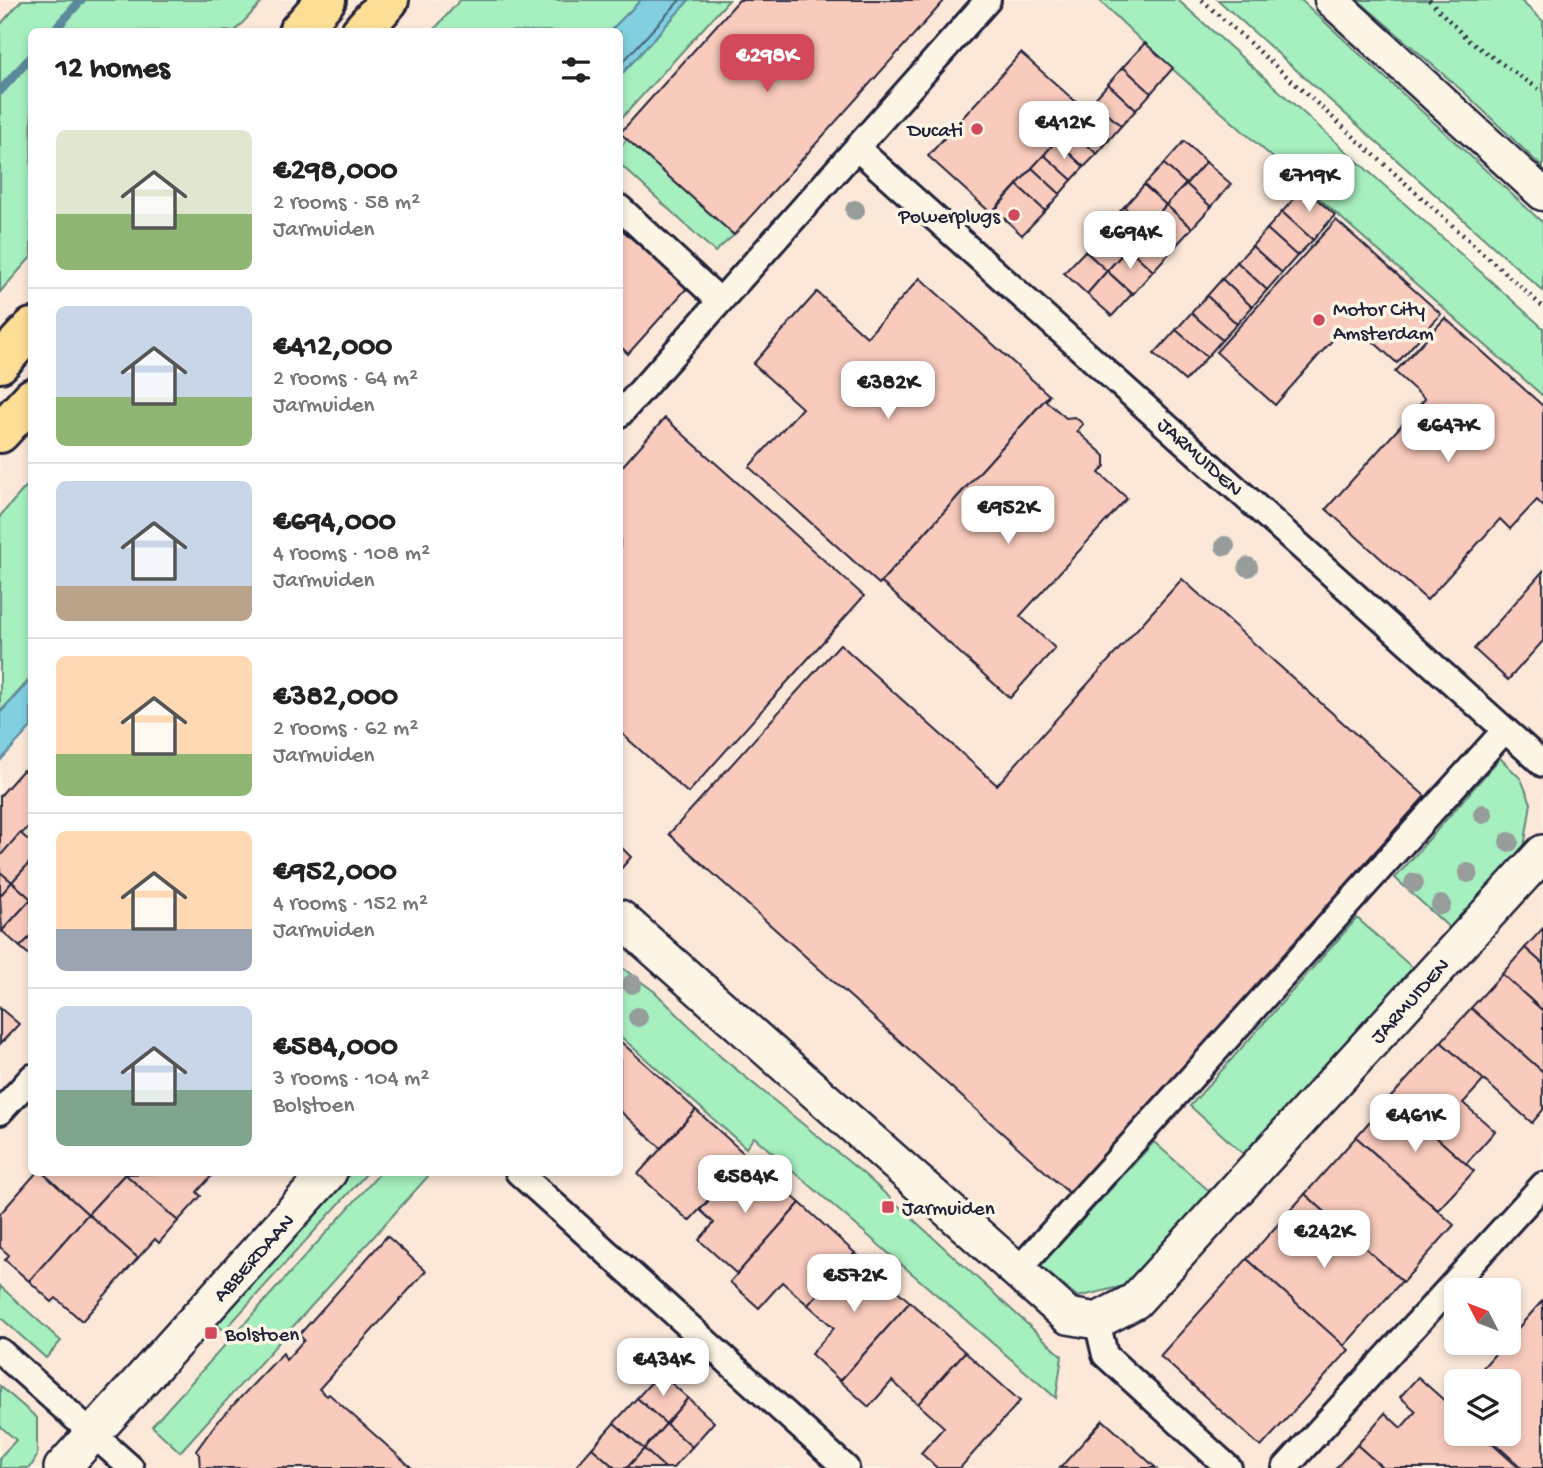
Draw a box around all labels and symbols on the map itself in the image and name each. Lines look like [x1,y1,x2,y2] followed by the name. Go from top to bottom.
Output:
[718,34,816,94] pin: €298K
[1015,102,1113,161] pin: €412K
[906,120,963,145] place label: Ducati
[969,121,985,137] marker: Ducati
[1260,154,1358,214] pin: €719K
[897,206,1001,231] place label: Powerplugs
[1006,207,1022,223] marker: Powerplugs
[1081,212,1179,271] pin: €694K
[1333,299,1434,348] place label: Motor City Amsterdam
[1311,312,1327,328] marker: Motor City Amsterdam
[839,362,937,421] pin: €382K
[1399,405,1497,464] pin: €647K
[1151,414,1247,504] street label: JARMUIDEN
[959,486,1057,546] pin: €952K
[1367,954,1457,1050] street label: JARMUIDEN
[1366,1094,1464,1154] pin: €461K
[696,1156,794,1215] pin: €584K
[902,1198,995,1223] place label: Jarmuiden
[880,1199,896,1215] marker: Jarmuiden
[209,1210,302,1309] street label: ABBERDAAN
[1275,1210,1373,1270] pin: €242K
[805,1254,903,1314] pin: €572K
[1444,1278,1521,1354] north arrow
[224,1324,299,1349] place label: Bolstoen
[203,1325,219,1341] marker: Bolstoen
[614,1338,712,1398] pin: €434K

